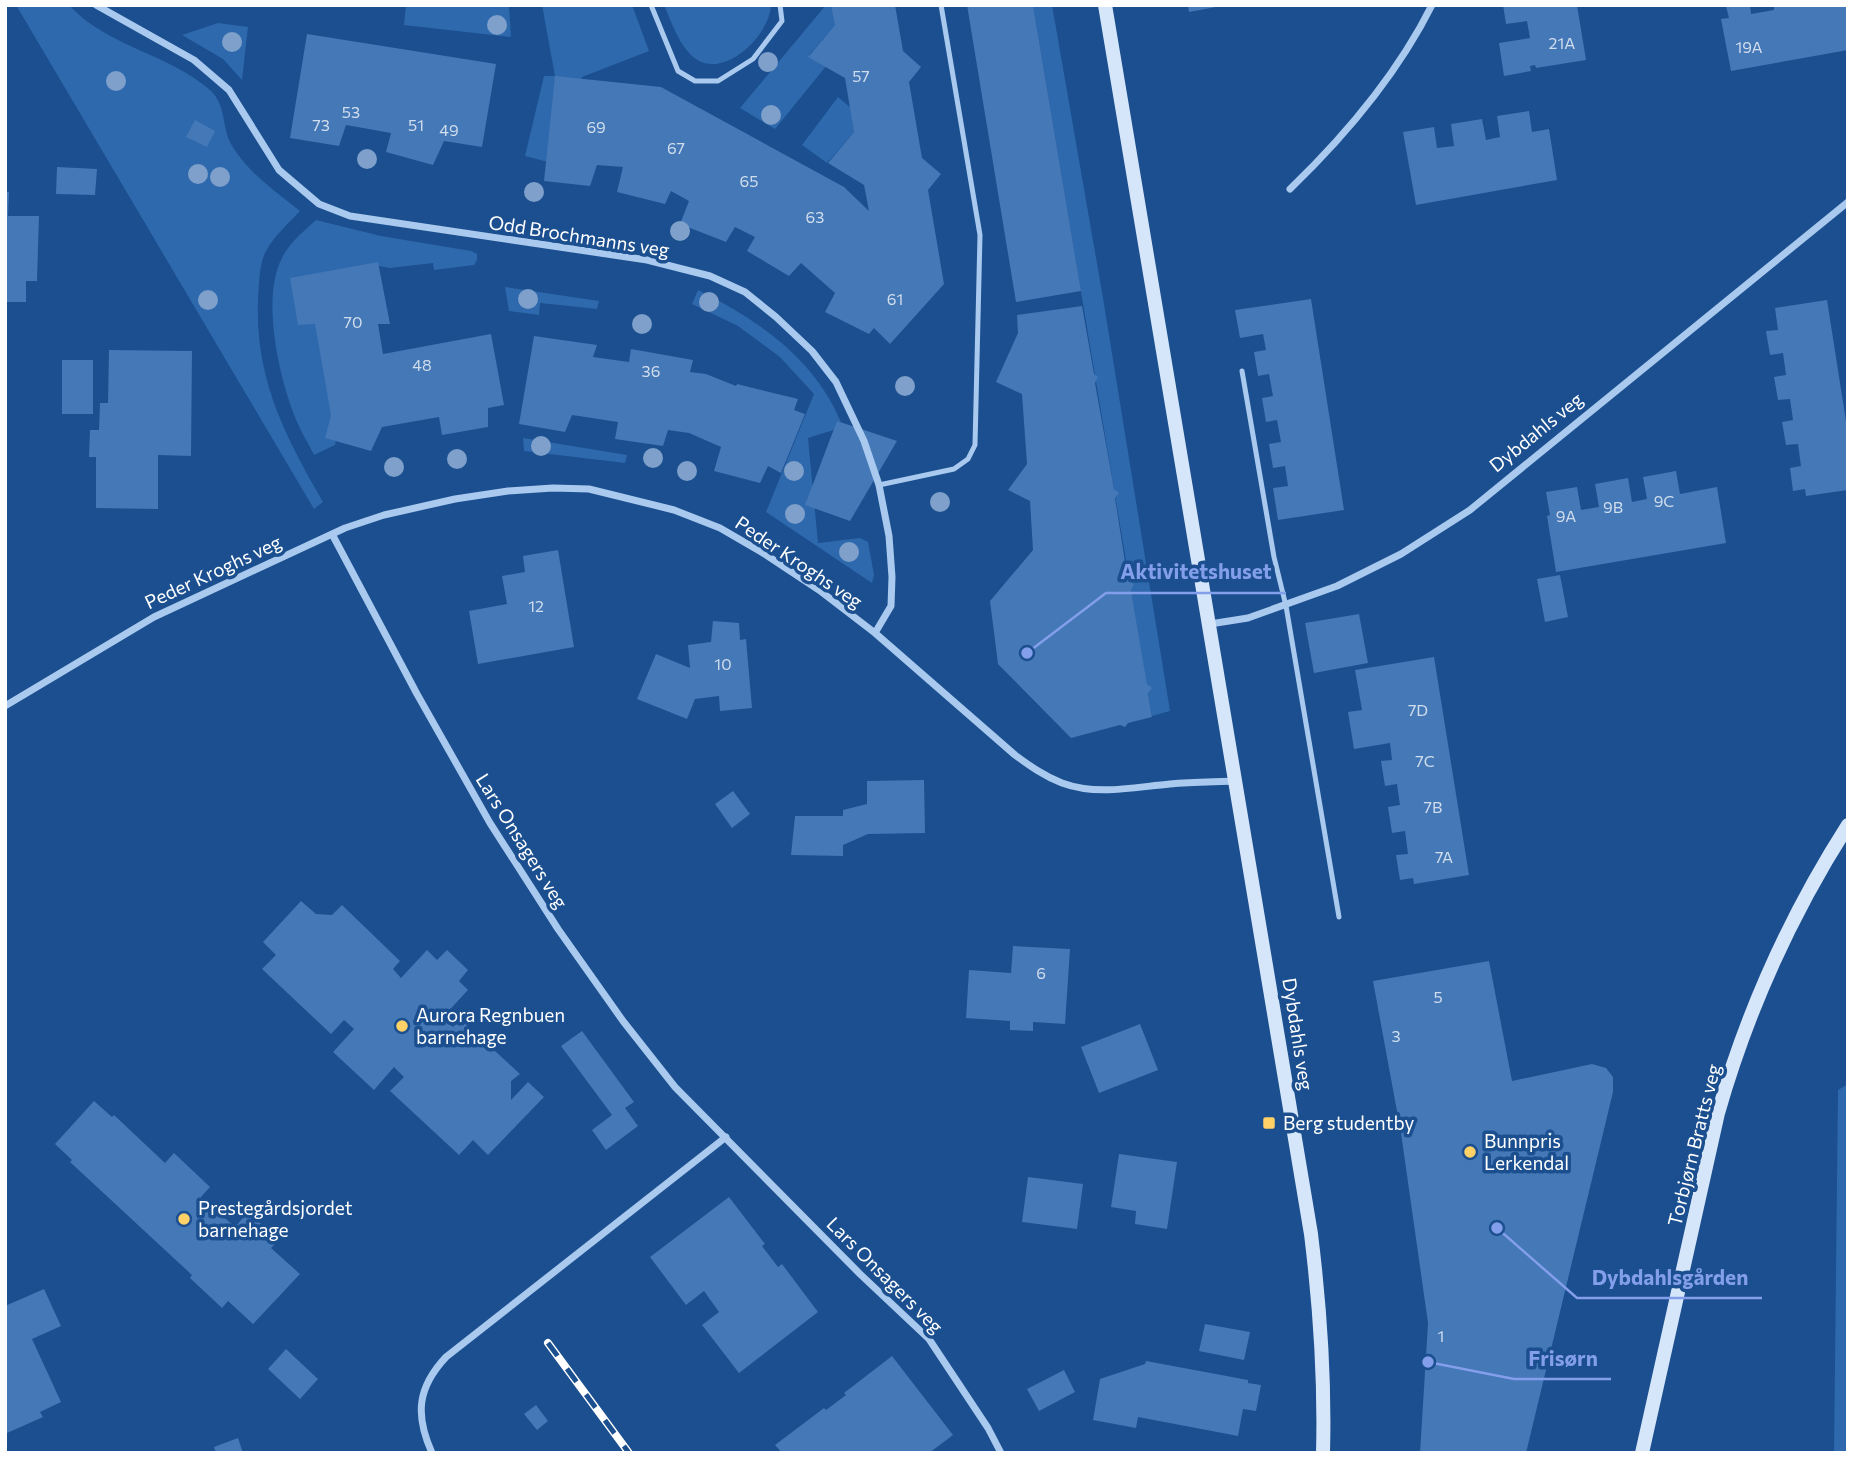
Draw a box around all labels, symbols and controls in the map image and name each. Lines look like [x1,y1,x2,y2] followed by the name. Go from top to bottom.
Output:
[1549,33,1575,52] house number: 21A
[1735,37,1763,56] house number: 19A
[852,66,870,85] house number: 57
[342,102,360,121] house number: 53
[312,115,330,134] house number: 73
[408,115,424,134] house number: 51
[586,117,606,136] house number: 69
[439,120,459,139] house number: 49
[667,138,685,157] house number: 67
[740,171,758,190] house number: 65
[806,207,824,226] house number: 63
[487,210,671,261] street label: Odd Brochmanns veg
[887,289,903,308] house number: 61
[344,312,362,331] house number: 70
[412,355,432,374] house number: 48
[642,361,660,380] house number: 36
[1484,387,1587,476] street label: Dybdahls veg
[1654,491,1674,510] house number: 9C
[1603,497,1623,516] house number: 9B
[1556,506,1576,525] house number: 9A
[731,511,867,613] street label: Peder Kroghs veg
[141,530,285,613] street label: Peder Kroghs veg
[1106,551,1286,593] callout: Aktivitetshuset
[1120,558,1272,583] text: Aktivitetshuset
[528,596,544,615] house number: 12
[714,654,732,673] house number: 10
[1408,700,1428,719] house number: 7D
[1415,751,1435,770] house number: 7C
[472,769,573,912] street label: Lars Onsagers veg
[1424,797,1442,816] house number: 7B
[1435,847,1453,866] house number: 7A
[1036,963,1046,982] house number: 6
[1278,976,1319,1092] street label: Dybdahls veg
[1433,987,1443,1006] house number: 5
[416,1003,565,1048] place label: Aurora Regnbuen barnehage
[394,1018,410,1034] marker: Aurora Regnbuen barnehage
[1391,1026,1401,1045] house number: 3
[1662,1061,1725,1228] street label: Torbjørn Bratts veg
[1283,1111,1414,1134] place label: Berg studentby
[1261,1115,1277,1131] marker: Berg studentby
[1484,1129,1569,1174] place label: Bunnpris Lerkendal
[1462,1144,1478,1160] marker: Bunnpris Lerkendal
[198,1196,353,1241] place label: Prestegårdsjordet barnehage
[176,1211,192,1227] marker: Prestegårdsjordet barnehage
[823,1212,948,1337] street label: Lars Onsagers veg
[1577,1256,1762,1298] callout: Dybdahlsgården
[1592,1264,1748,1289] text: Dybdahlsgården
[1438,1326,1444,1345] house number: 1
[1514,1337,1611,1379] callout: Frisørn
[1528,1345,1598,1370] text: Frisørn

